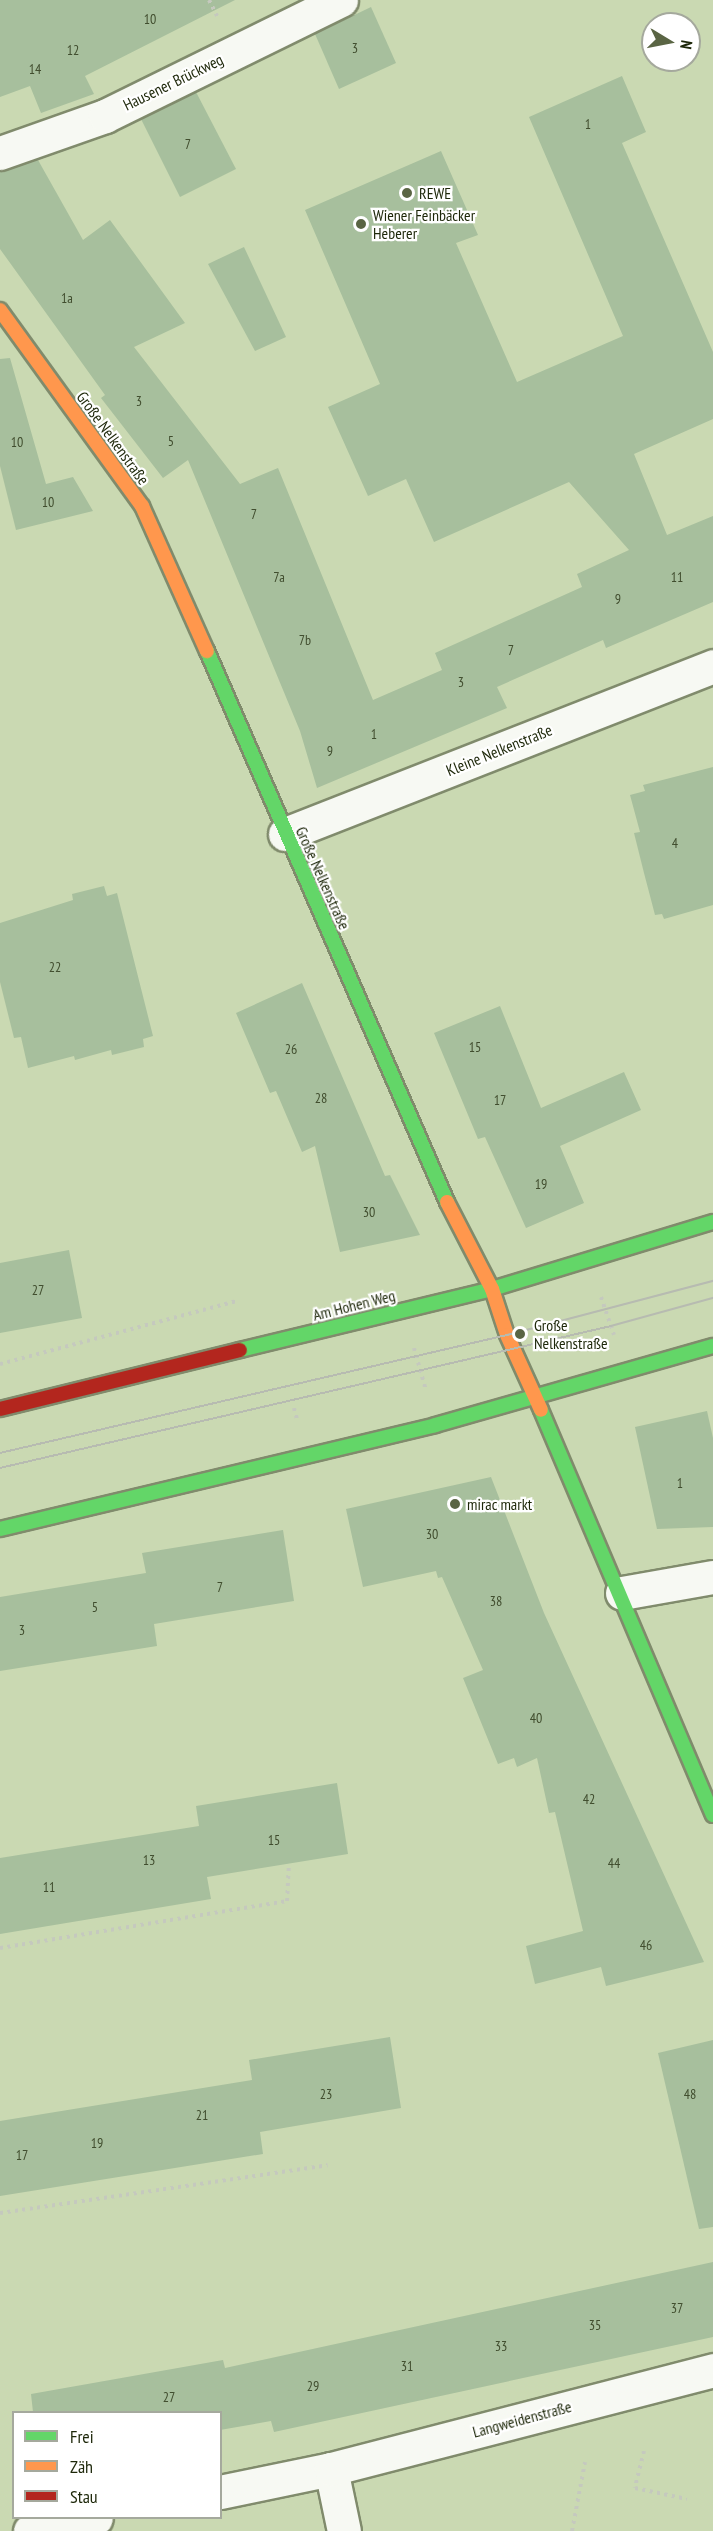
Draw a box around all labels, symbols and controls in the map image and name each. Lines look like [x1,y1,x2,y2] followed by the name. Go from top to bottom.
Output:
[144,11,156,27] house number: 10
[641,12,701,72] north arrow
[676,39,697,51] text: N
[352,40,358,56] house number: 3
[67,42,79,58] house number: 12
[120,50,226,114] street label: Hausener Brückweg
[29,61,41,77] house number: 14
[585,116,591,132] house number: 1
[185,136,191,152] house number: 7
[419,183,451,203] place label: REWE
[400,186,414,200] marker: REWE
[373,205,475,243] place label: Wiener Feinbäcker Heberer
[354,217,368,231] marker: Wiener Feinbäcker Heberer
[61,290,73,306] house number: 1a
[73,388,153,488] street label: Große Nelkenstraße
[136,393,142,409] house number: 3
[168,433,174,449] house number: 5
[11,434,23,450] house number: 10
[42,494,54,510] house number: 10
[251,506,257,522] house number: 7
[273,569,285,585] house number: 7a
[671,569,683,585] house number: 11
[615,591,621,607] house number: 9
[299,632,311,648] house number: 7b
[508,642,514,658] house number: 7
[458,674,464,690] house number: 3
[443,720,555,780] street label: Kleine Nelkenstraße
[371,726,377,742] house number: 1
[327,743,333,759] house number: 9
[292,824,354,932] street label: Große Nelkenstraße
[672,835,678,851] house number: 4
[49,959,61,975] house number: 22
[469,1039,481,1055] house number: 15
[285,1041,297,1057] house number: 26
[315,1090,327,1106] house number: 28
[494,1092,506,1108] house number: 17
[535,1176,547,1192] house number: 19
[363,1204,375,1220] house number: 30
[32,1282,44,1298] house number: 27
[311,1285,397,1325] street label: Am Hohen Weg
[534,1315,608,1353] place label: Große Nelkenstraße
[511,1325,529,1343] marker: Große Nelkenstraße
[677,1475,683,1491] house number: 1
[467,1494,533,1514] place label: mirac markt
[448,1497,462,1511] marker: mirac markt
[426,1526,438,1542] house number: 30
[217,1579,223,1595] house number: 7
[490,1593,502,1609] house number: 38
[92,1599,98,1615] house number: 5
[19,1622,25,1638] house number: 3
[530,1710,542,1726] house number: 40
[583,1791,595,1807] house number: 42
[268,1832,280,1848] house number: 15
[143,1852,155,1868] house number: 13
[608,1855,620,1871] house number: 44
[43,1879,55,1895] house number: 11
[640,1937,652,1953] house number: 46
[320,2086,332,2102] house number: 23
[684,2086,696,2102] house number: 48
[196,2107,208,2123] house number: 21
[91,2135,103,2151] house number: 19
[16,2147,28,2163] house number: 17
[671,2300,683,2316] house number: 37
[589,2317,601,2333] house number: 35
[495,2338,507,2354] house number: 33
[401,2358,413,2374] house number: 31
[307,2378,319,2394] house number: 29
[163,2389,175,2405] house number: 27
[470,2397,574,2441] street label: Langweidenstraße
[12,2411,222,2519] legend
[70,2425,94,2448] text: Frei
[70,2455,93,2478] text: Zäh
[70,2485,98,2508] text: Stau

